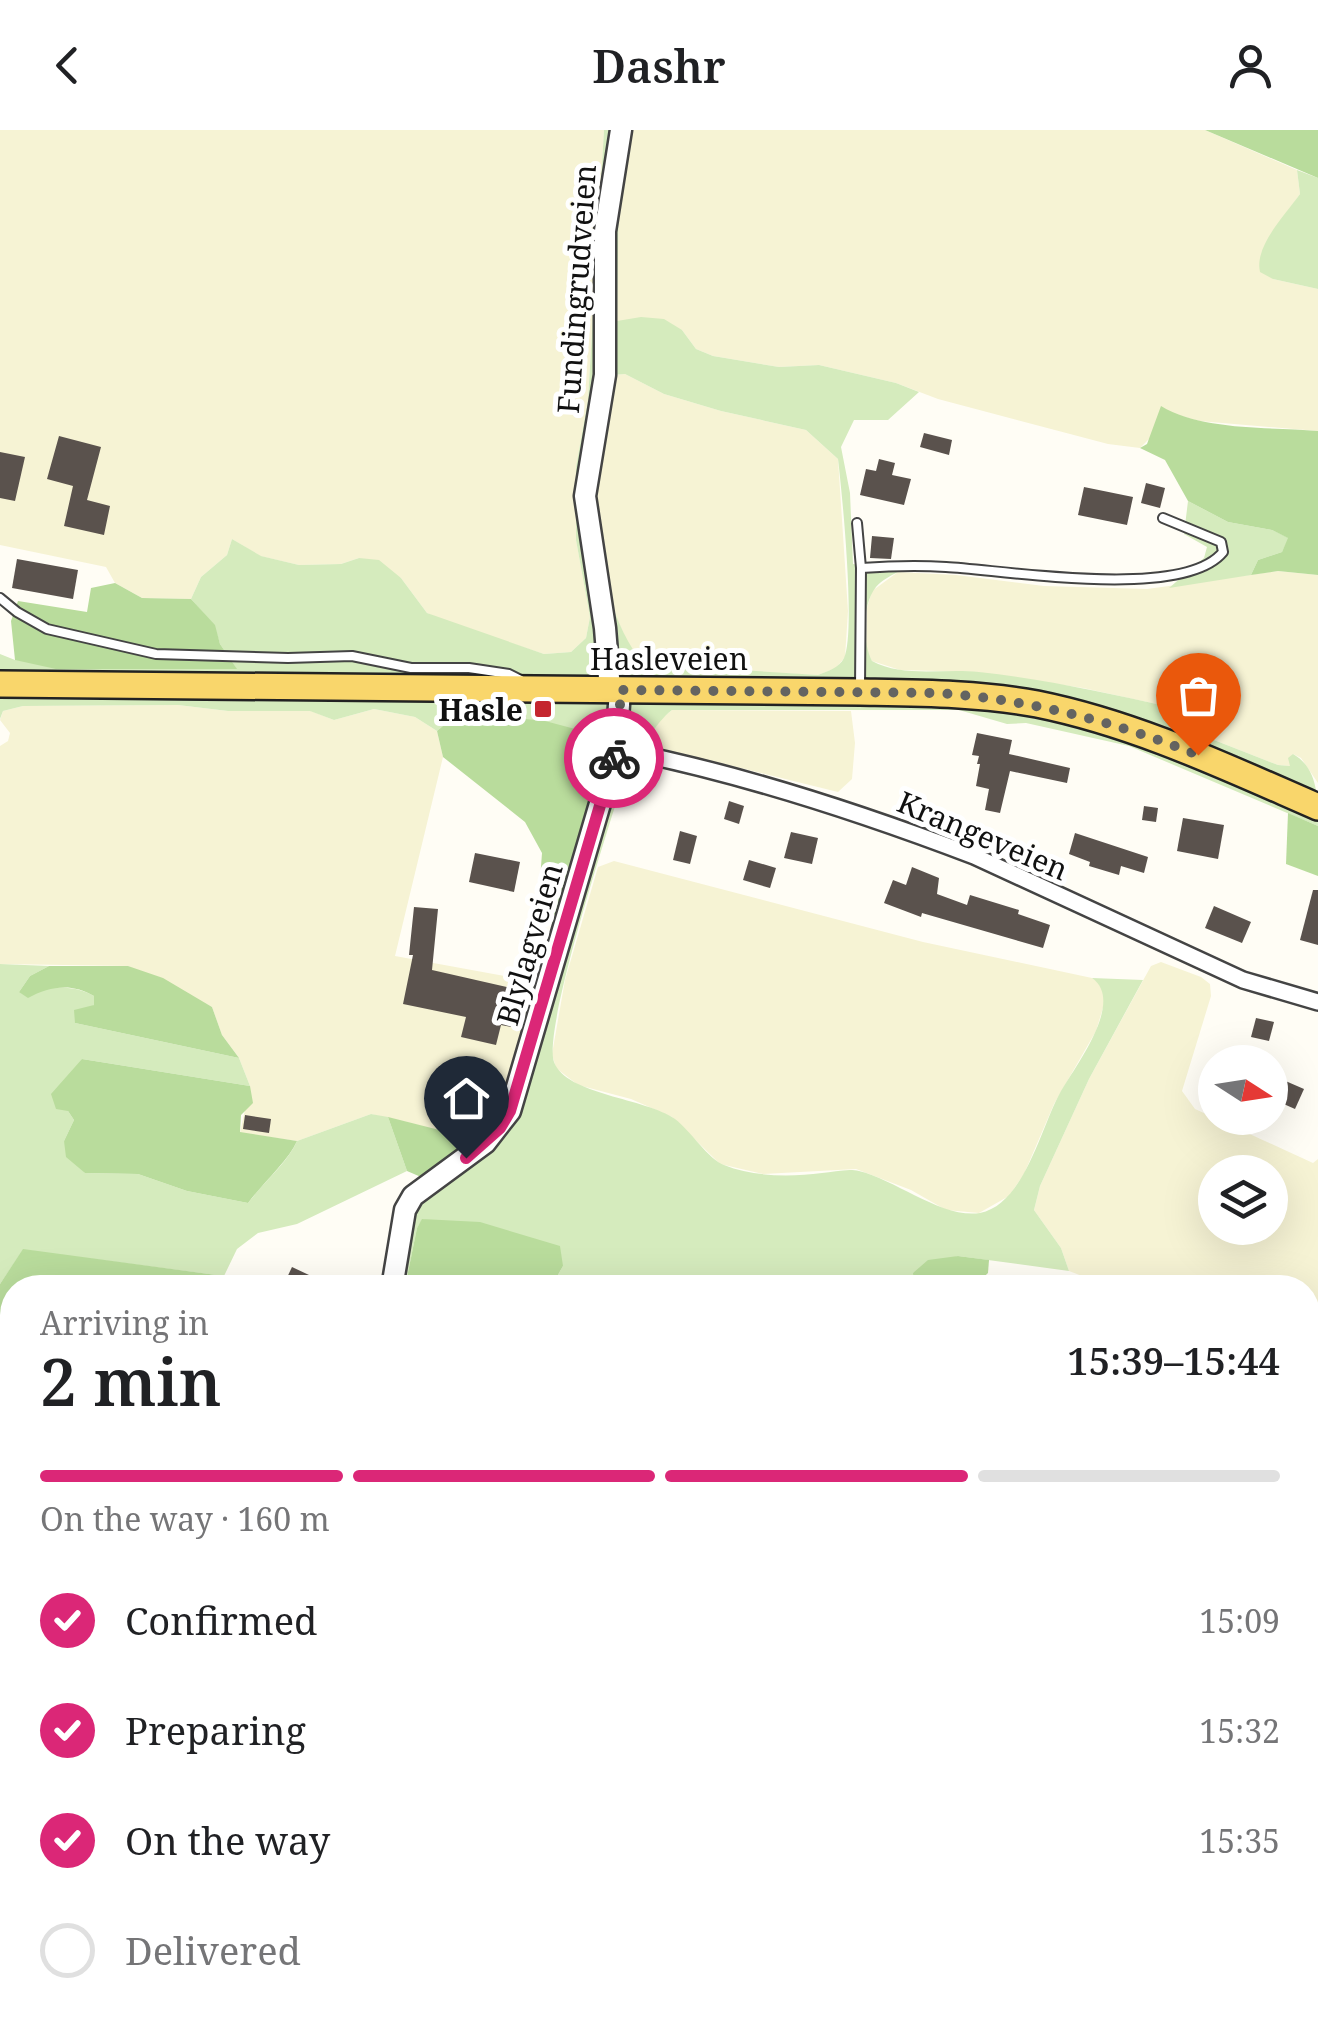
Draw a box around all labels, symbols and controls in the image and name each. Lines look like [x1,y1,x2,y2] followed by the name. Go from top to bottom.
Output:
[592,35,726,96] text: Dashr
[40,38,95,93] icon: back
[1223,38,1278,93] icon: person
[547,163,605,415] street label: Fundingrudveien
[590,638,748,679] street label: Hasleveien
[1156,653,1241,756] pin
[1171,668,1226,723] icon: bag
[438,689,523,730] place label: Hasle
[532,698,554,720] marker: Hasle
[564,708,664,808] courier
[587,731,642,786] icon: bike
[892,781,1074,889] street label: Krangeveien
[486,858,572,1030] street label: Blylagveien
[1198,1045,1288,1135] north arrow
[1198,1045,1288,1245] map controls
[424,1056,509,1159] pin
[439,1071,494,1126] icon: home
[1198,1155,1288,1245] button: layers
[40,1301,209,1344] text: Arriving in
[1067,1334,1280,1386] text: 15:39–15:44
[40,1337,222,1425] text: 2 min
[40,1497,330,1540] text: On the way · 160 m
[40,1593,95,1648] icon: check
[125,1594,317,1646] text: Confirmed
[1199,1599,1280,1642] text: 15:09
[40,1703,95,1758] icon: check
[125,1704,306,1756] text: Preparing
[1199,1709,1280,1752] text: 15:32
[40,1813,95,1868] icon: check
[125,1814,330,1866] text: On the way
[1199,1819,1280,1862] text: 15:35
[125,1924,301,1976] text: Delivered

